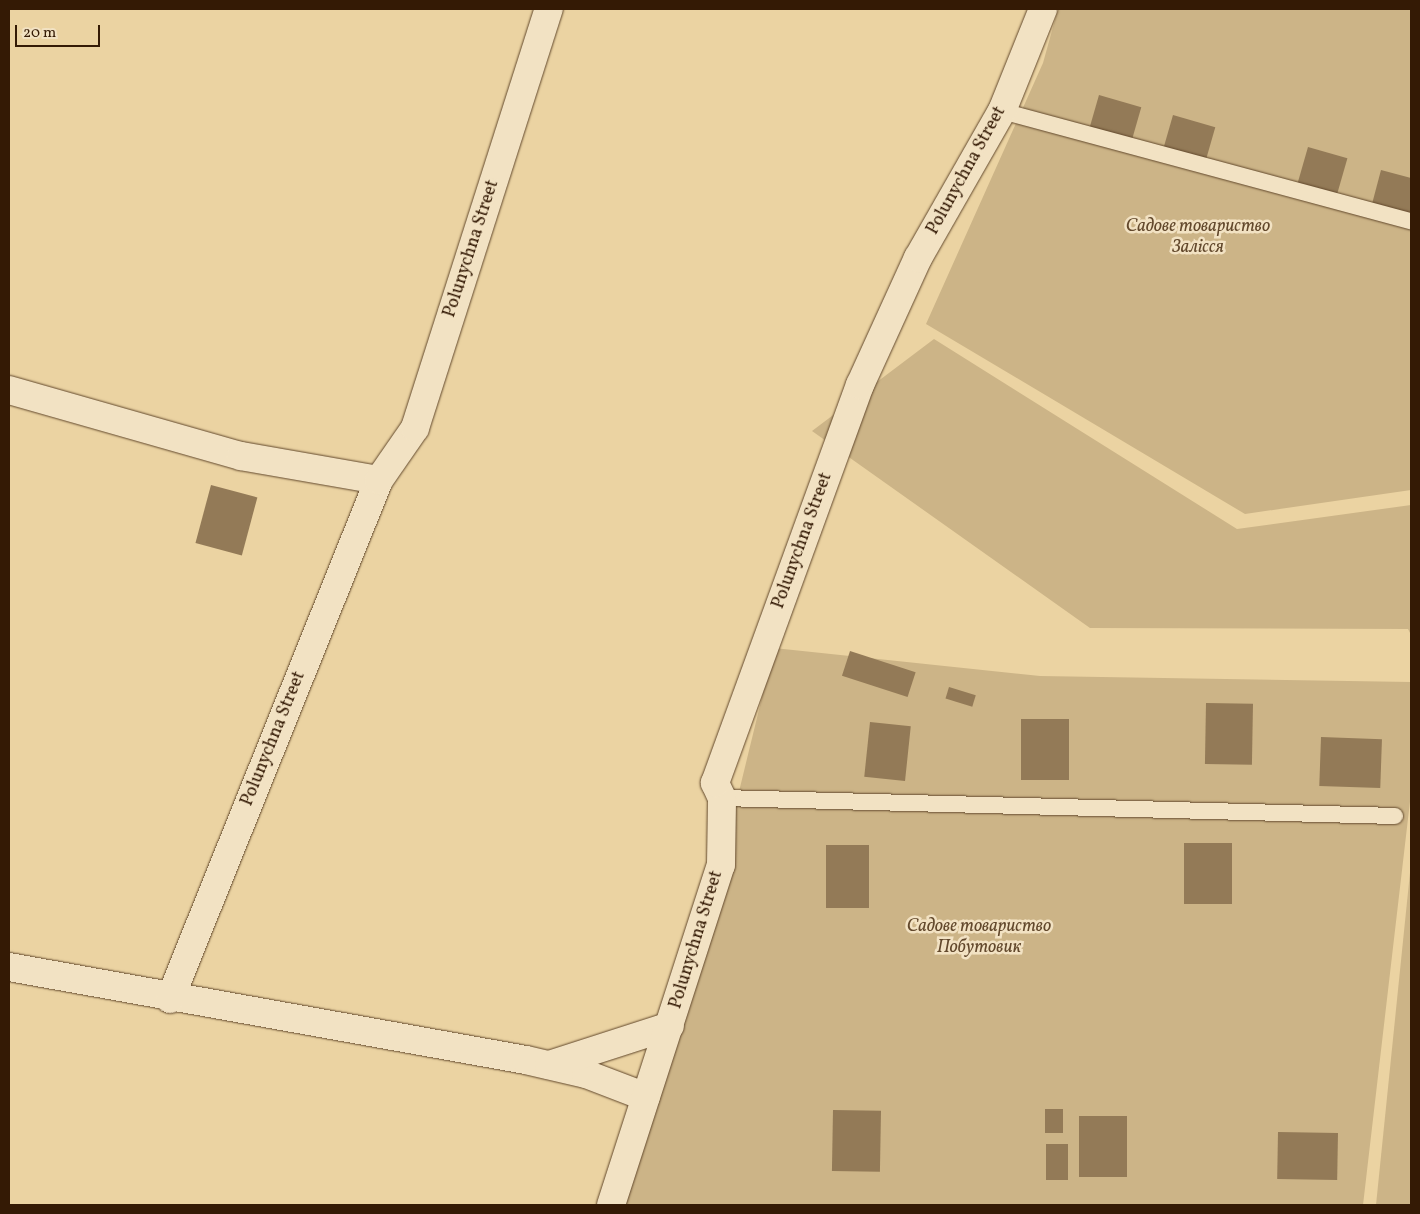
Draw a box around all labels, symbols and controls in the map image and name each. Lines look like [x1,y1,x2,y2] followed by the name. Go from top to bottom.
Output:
[18,15,102,47] scale bar
[23,23,56,44] text: 20 m
[923,103,1011,239] street label: Polunychna Street
[440,177,504,321] street label: Polunychna Street
[1126,217,1270,260] park label: Садове товариство Залісся
[768,470,838,612] street label: Polunychna Street
[237,668,311,810] street label: Polunychna Street
[666,868,728,1012] street label: Polunychna Street
[907,917,1051,960] park label: Садове товариство Побутовик

